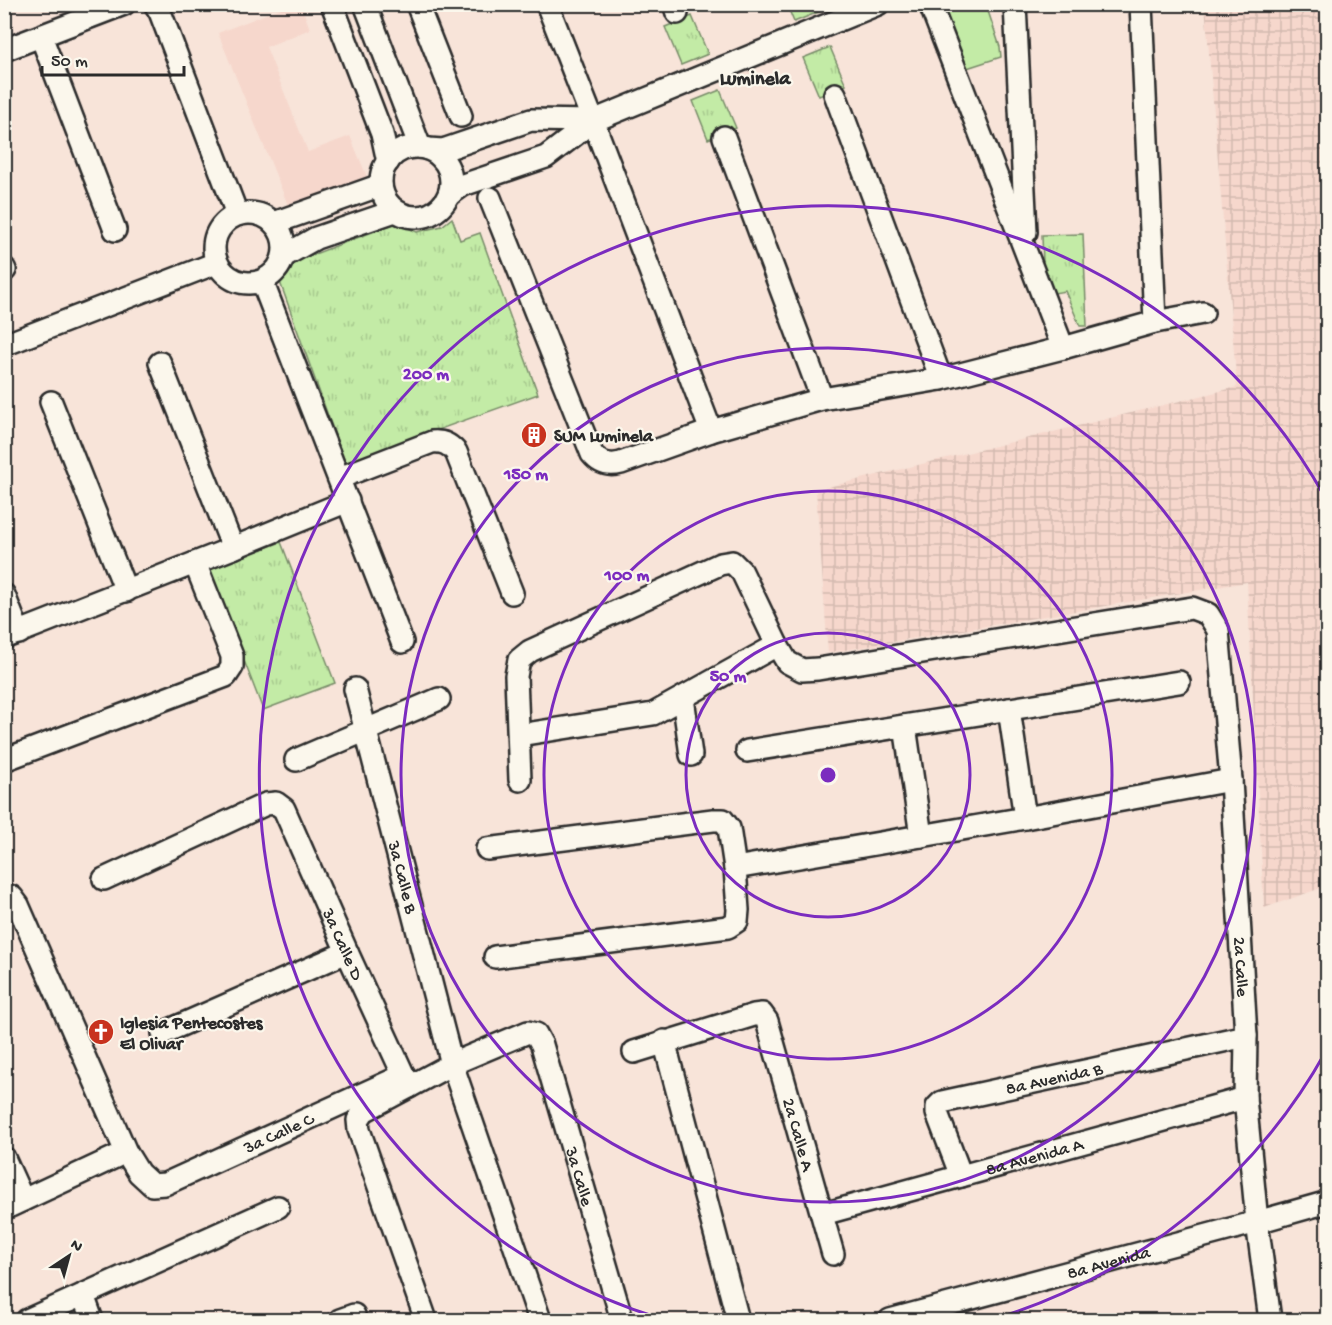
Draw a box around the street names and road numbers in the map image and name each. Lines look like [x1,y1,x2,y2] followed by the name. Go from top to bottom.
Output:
[381,838,421,917] street label: 3a Calle B
[316,905,367,984] street label: 3a Calle D
[1227,936,1252,998] street label: 2a Calle
[1004,1059,1106,1101] street label: 8a Avenida B
[776,1096,817,1175] street label: 2a Calle A
[240,1109,319,1160] street label: 3a Calle C
[984,1135,1087,1182] street label: 8a Avenida A
[559,1144,597,1210] street label: 3a Calle
[1065,1243,1154,1285] street label: 8a Avenida

